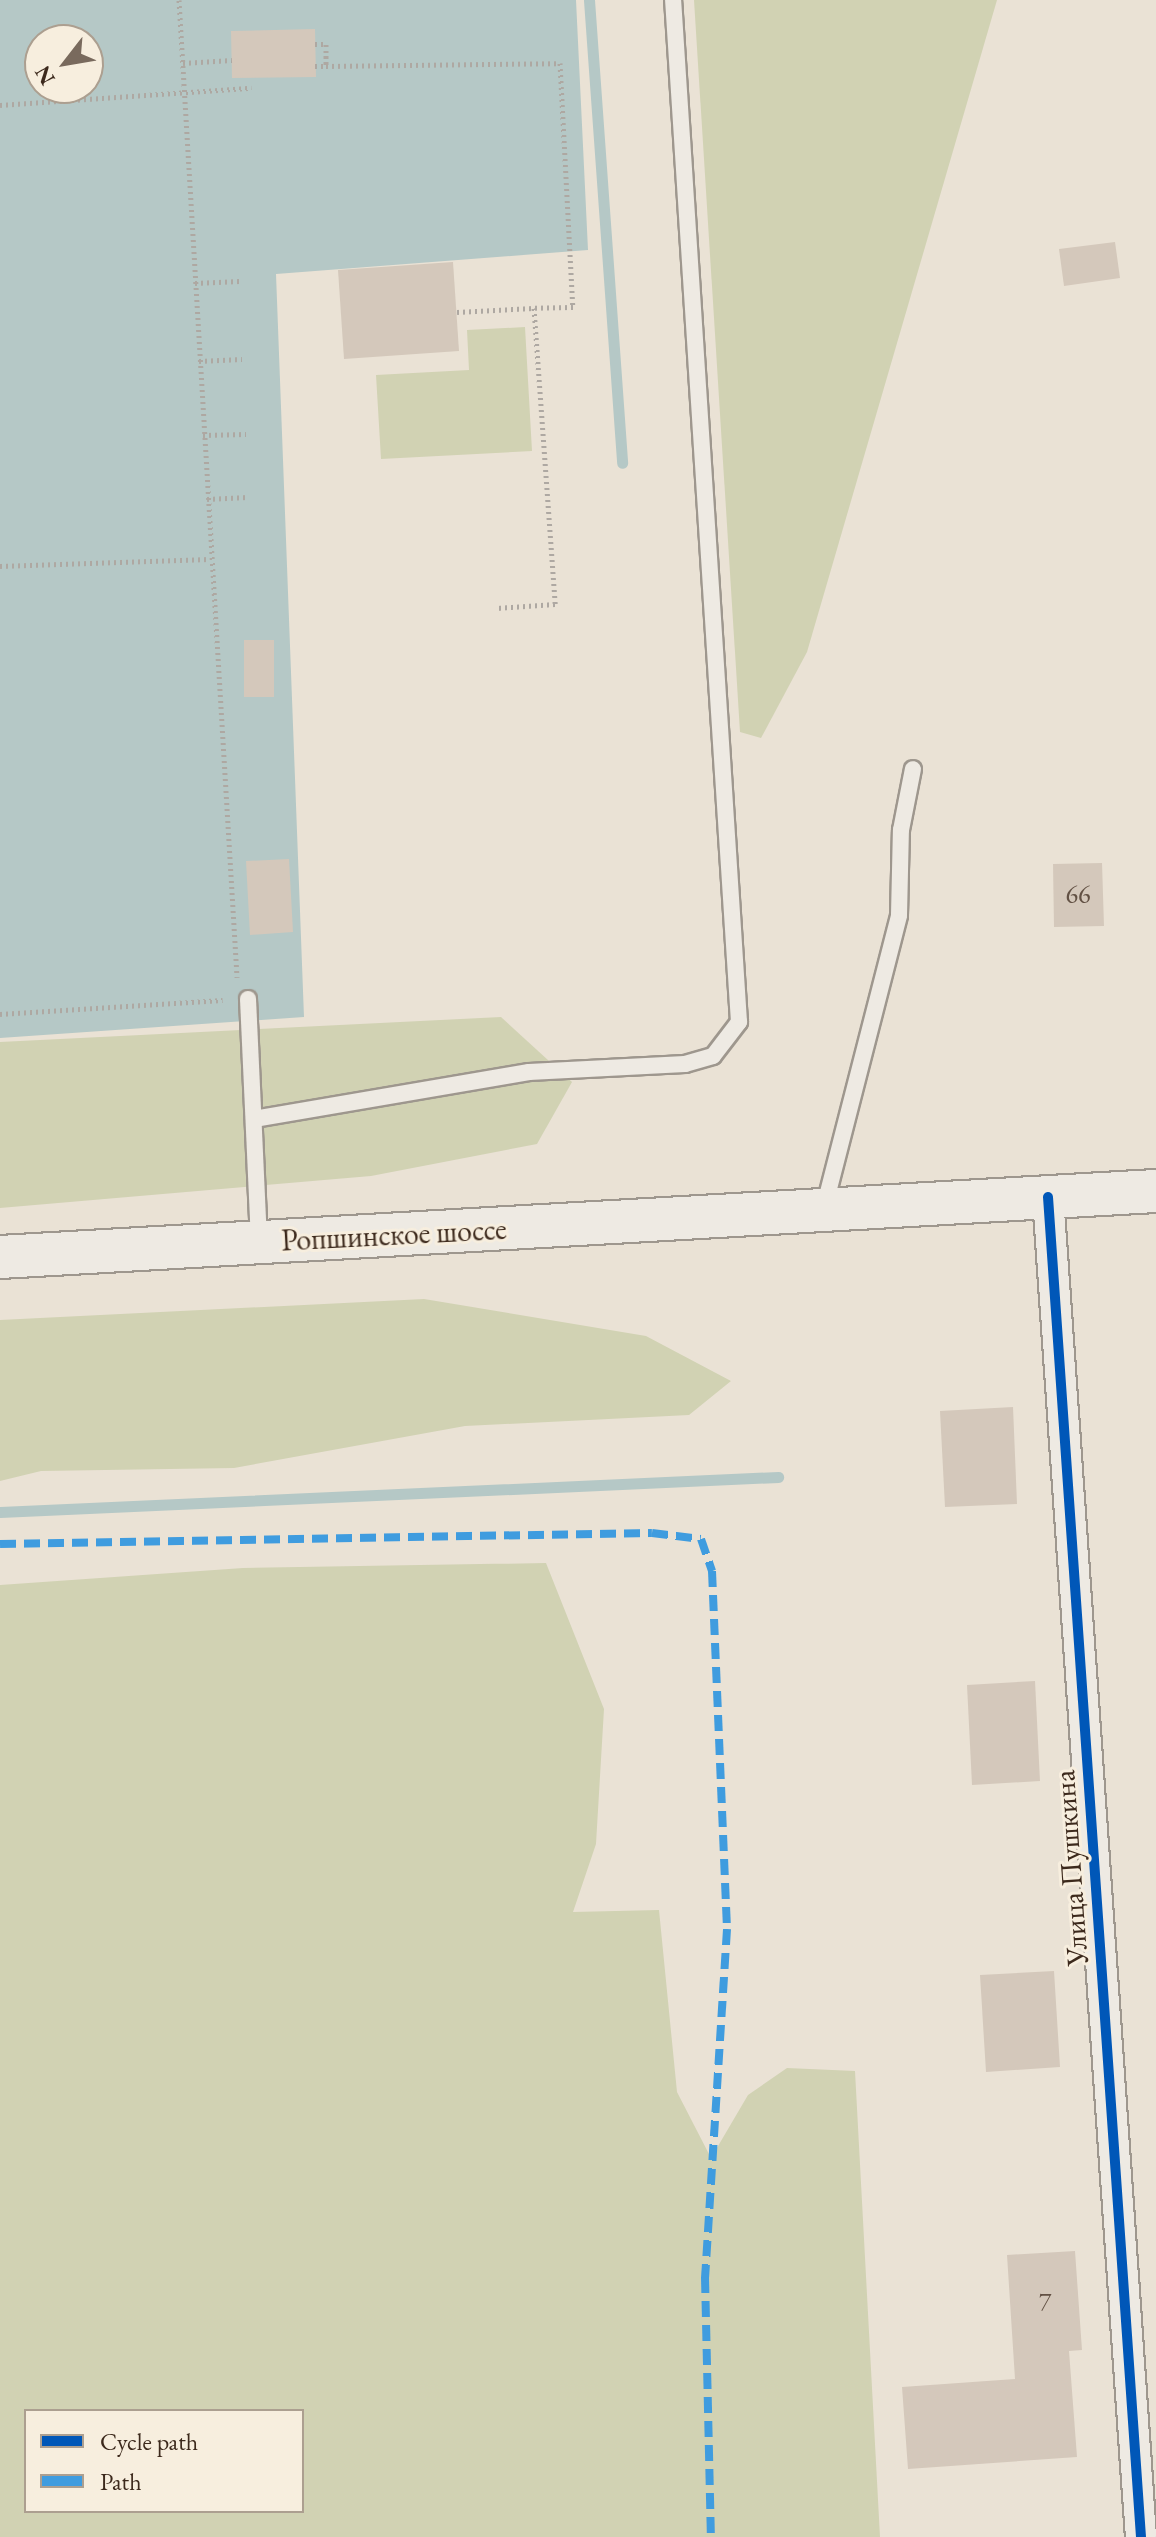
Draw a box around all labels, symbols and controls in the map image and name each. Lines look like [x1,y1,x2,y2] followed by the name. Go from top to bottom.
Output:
[24,24,104,104] north arrow
[28,60,62,91] text: N
[1066,879,1090,911] house number: 66
[280,1211,508,1259] street label: Ропшинское шоссе
[1046,1769,1096,1967] street label: Улица Пушкина
[1039,2287,1051,2319] house number: 7
[24,2409,304,2513] legend
[100,2426,198,2457] text: Cycle path
[100,2466,142,2497] text: Path

